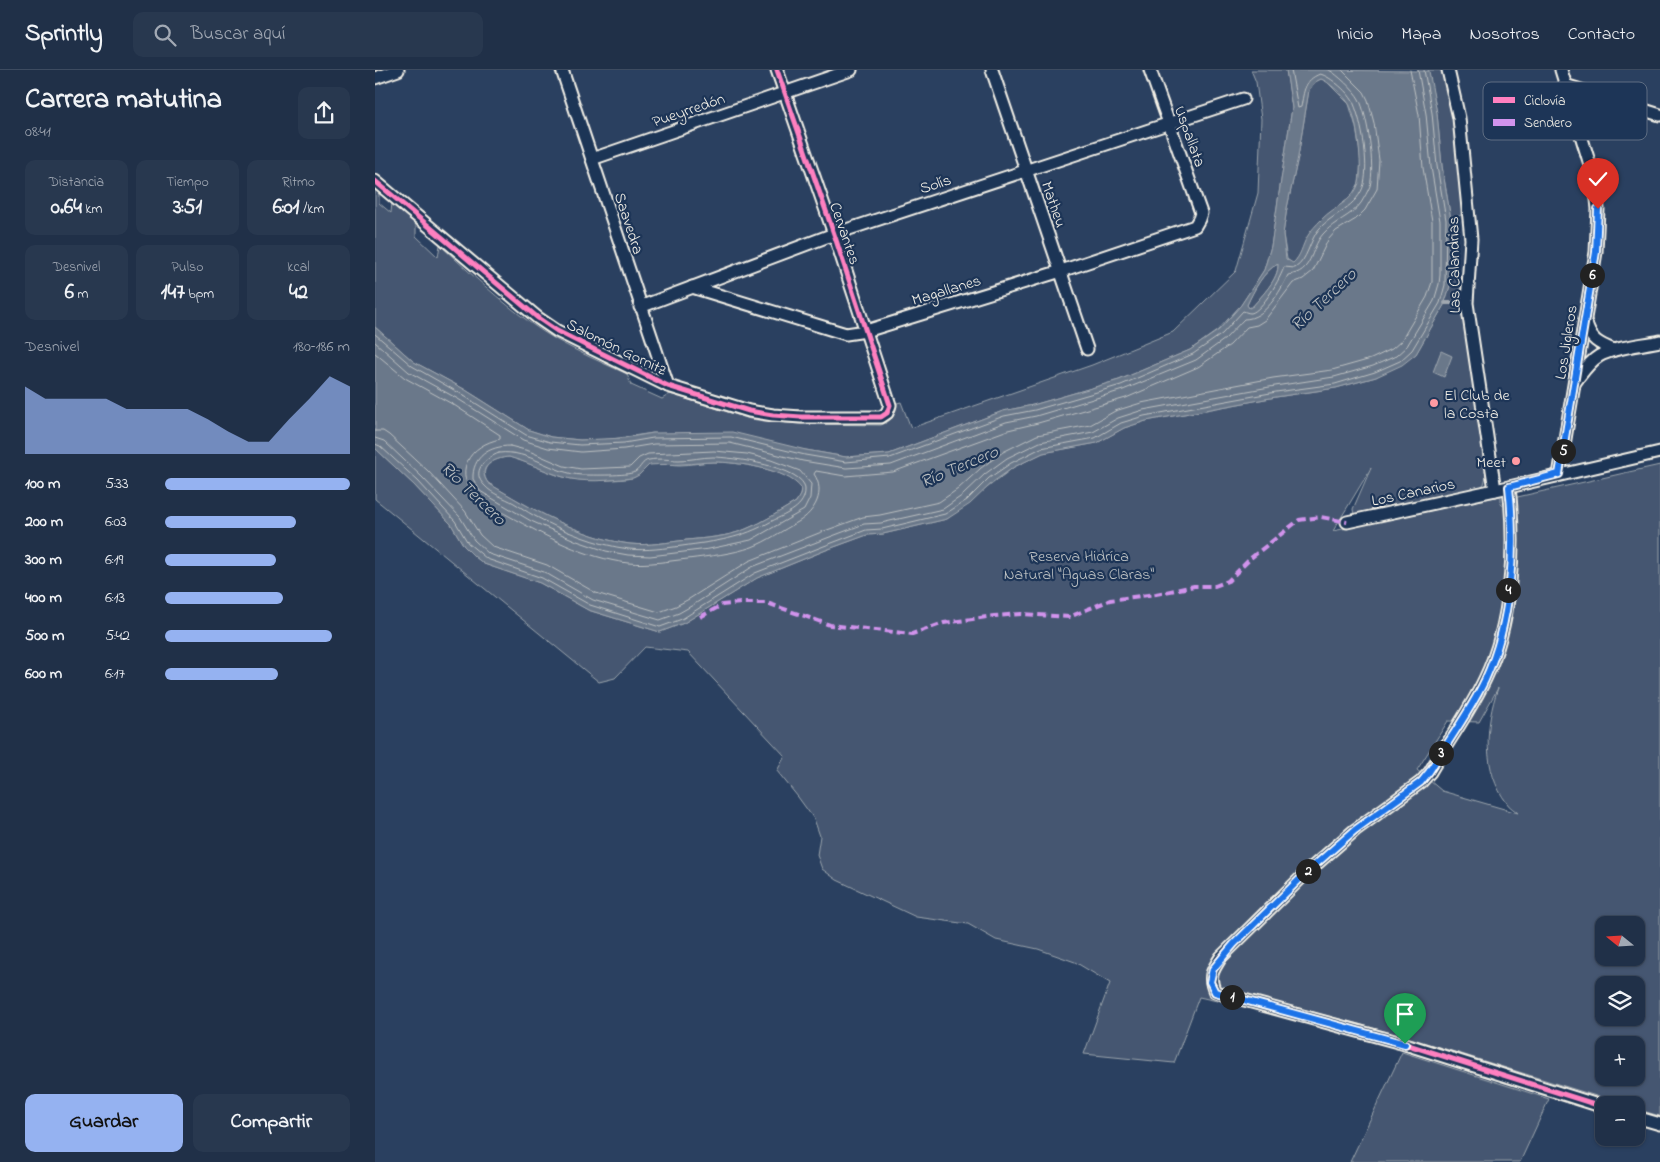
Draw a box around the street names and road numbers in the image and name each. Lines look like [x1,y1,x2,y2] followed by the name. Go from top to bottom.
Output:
[649,87,728,135] street label: Pueyrredón
[1167,103,1211,171] street label: Uspallata
[917,169,954,201] street label: Solís
[1034,178,1072,231] street label: Matheu
[607,189,649,258] street label: Saavedra
[822,199,866,268] street label: Cervantes
[1442,216,1468,314] street label: Las Calandrias
[909,269,984,313] street label: Magallanes
[1549,303,1585,381] street label: Los Jigleros
[562,313,670,383] street label: Salomón Gornitz
[1370,472,1457,513] street label: Los Canarios

